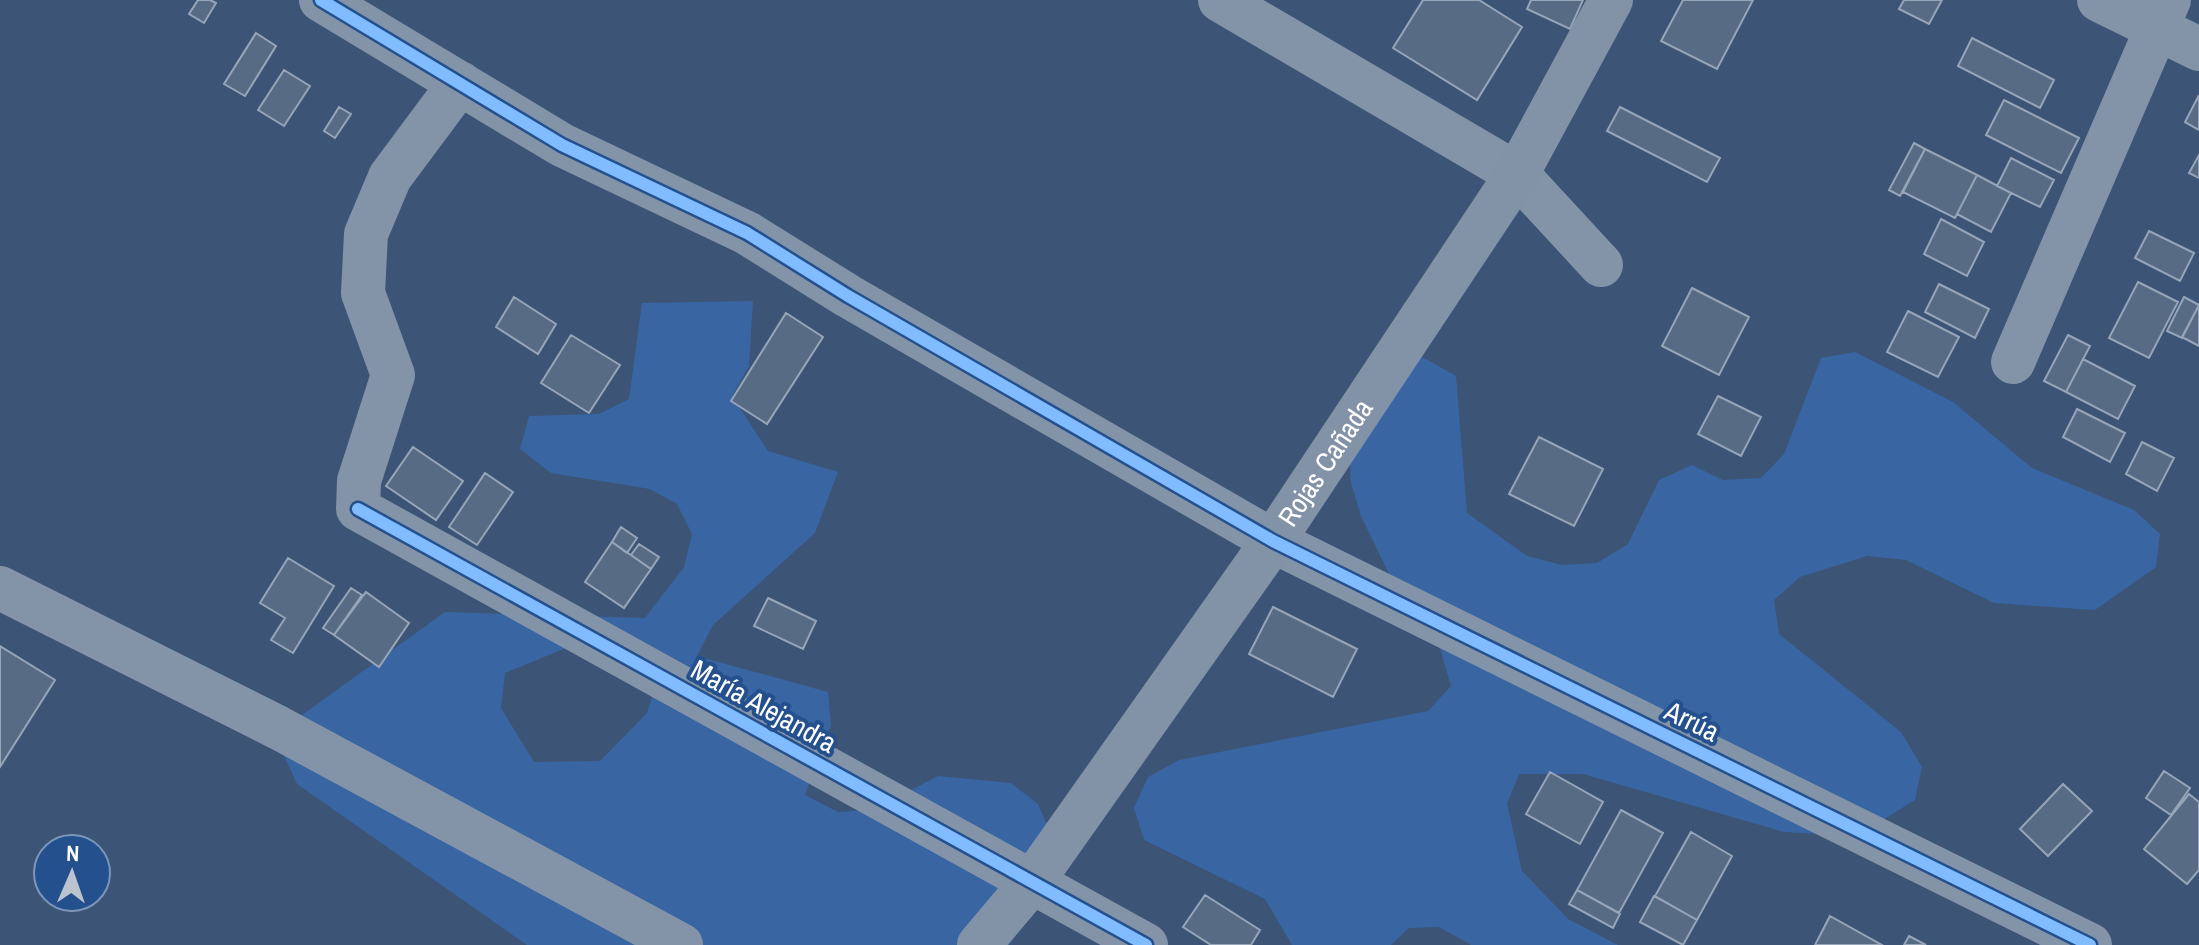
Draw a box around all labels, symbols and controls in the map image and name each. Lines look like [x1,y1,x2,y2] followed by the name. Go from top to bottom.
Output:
[1269,391,1381,534] street label: Rojas Cañada
[684,650,844,762] street label: María Alejandra
[1658,691,1726,750] street label: Arrúa
[32,833,112,913] north arrow
[66,838,80,868] text: N

